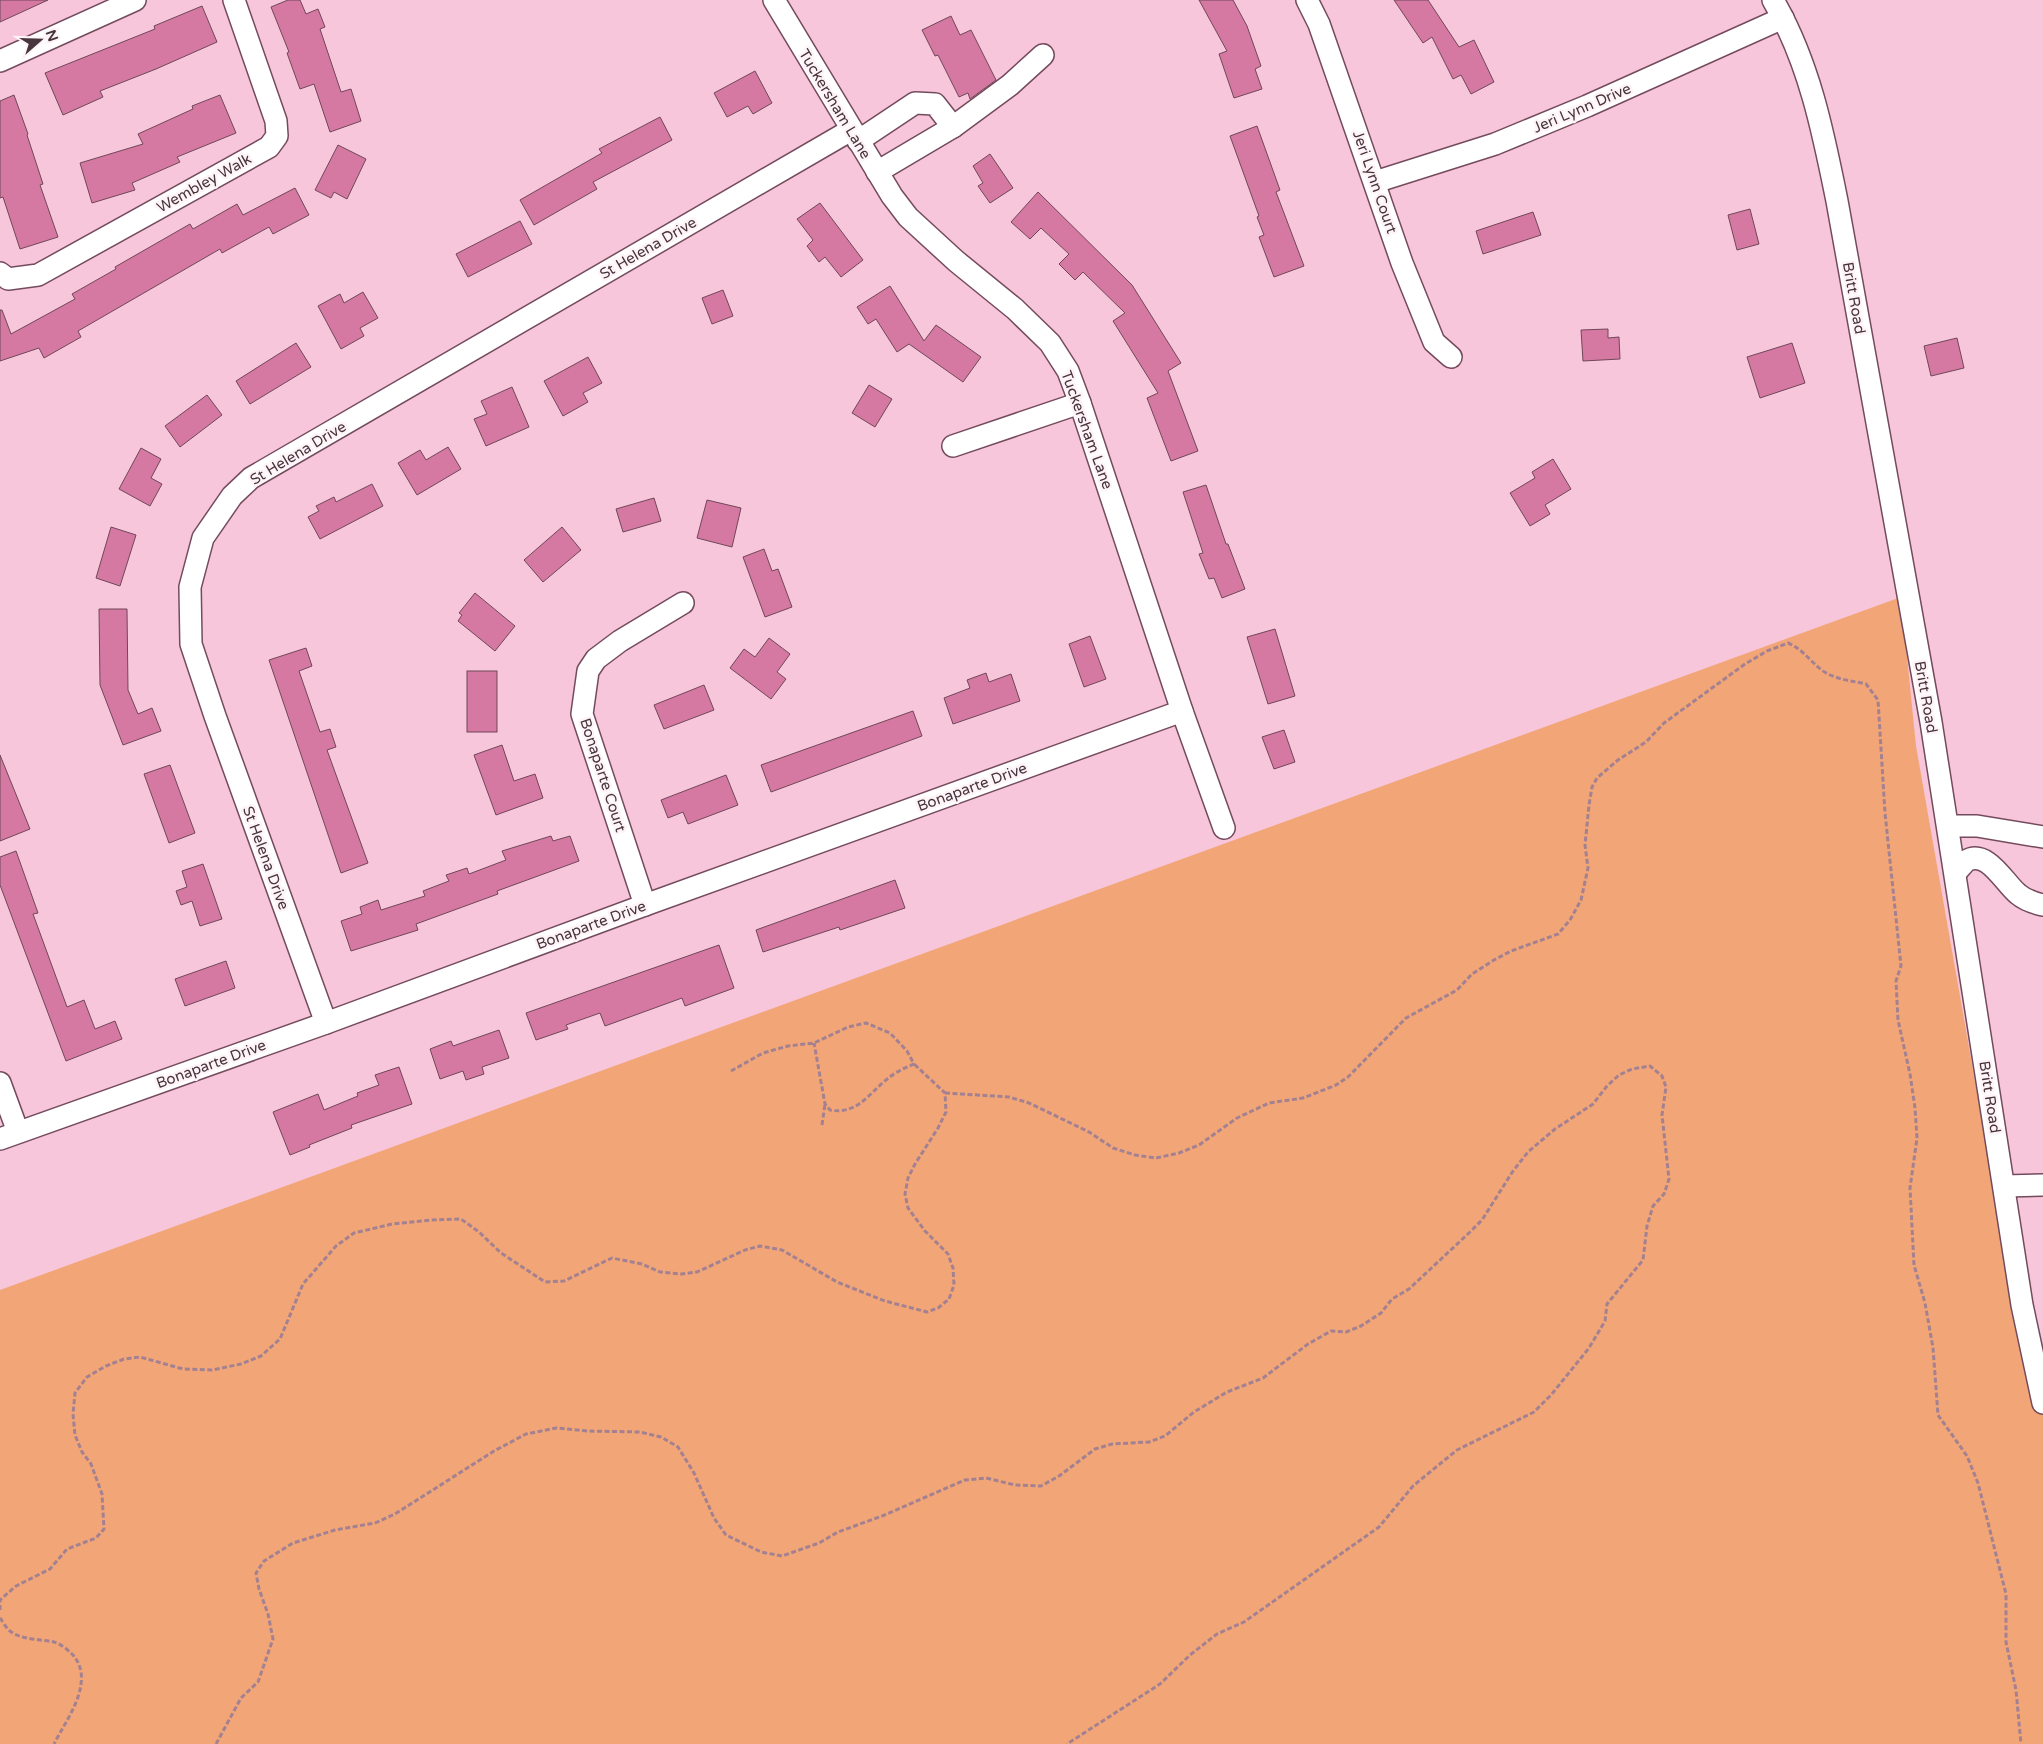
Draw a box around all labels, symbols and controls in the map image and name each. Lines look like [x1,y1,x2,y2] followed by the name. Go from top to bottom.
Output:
[15,15,65,65] north arrow
[42,28,62,44] text: N
[795,46,875,162] street label: Tuckersham Lane
[1530,79,1634,137] street label: Jeri Lynn Drive
[1349,128,1401,236] street label: Jeri Lynn Court
[154,150,254,216] street label: Wembley Walk
[596,213,700,283] street label: St Helena Drive
[1839,261,1869,335] street label: Britt Road
[1057,368,1117,492] street label: Tuckersham Lane
[247,417,349,489] street label: St Helena Drive
[1911,660,1941,734] street label: Britt Road
[576,716,630,834] street label: Bonaparte Court
[915,759,1029,815] street label: Bonaparte Drive
[239,804,293,912] street label: St Helena Drive
[534,897,648,953] street label: Bonaparte Drive
[154,1036,268,1092] street label: Bonaparte Drive
[1975,1060,2005,1134] street label: Britt Road

